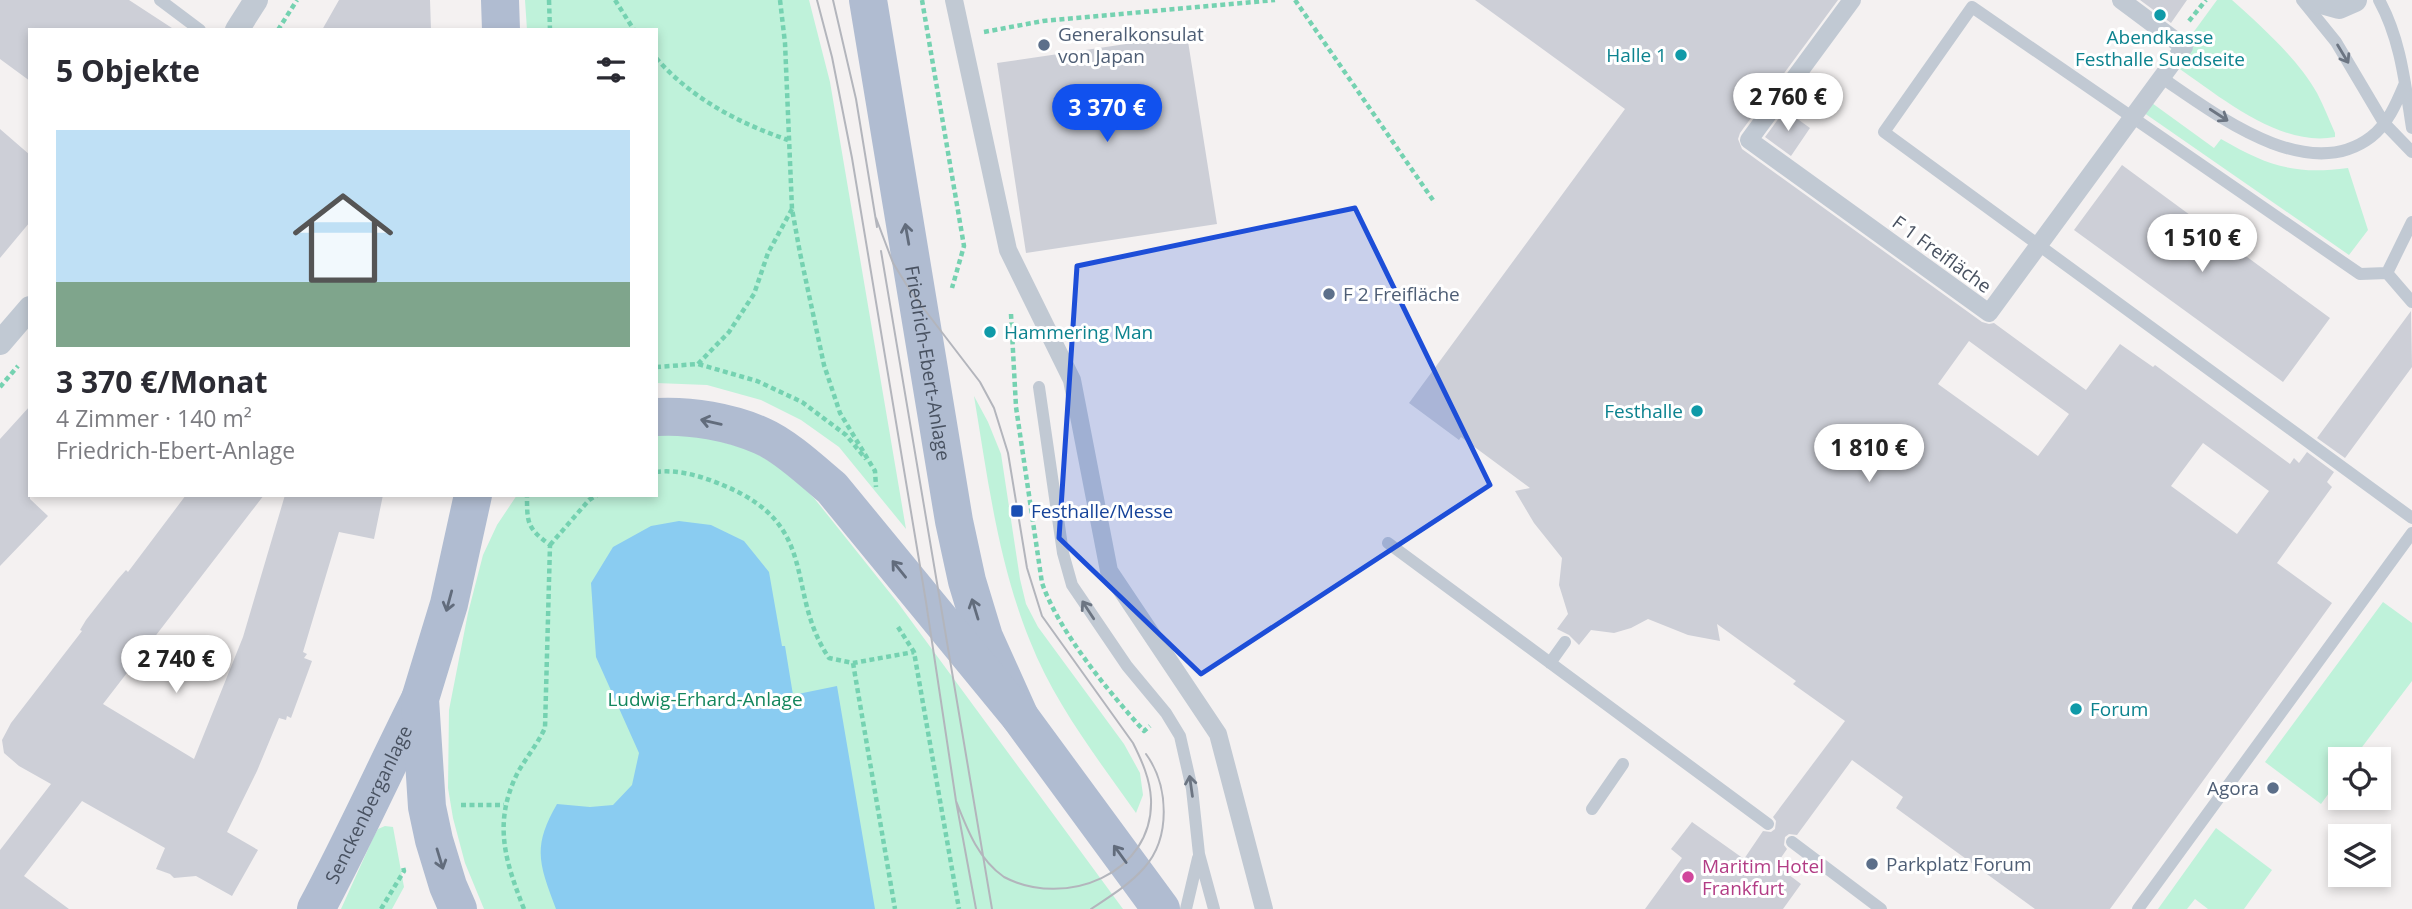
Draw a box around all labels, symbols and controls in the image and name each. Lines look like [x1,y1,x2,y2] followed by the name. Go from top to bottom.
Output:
[2152,7,2168,23] marker: Abendkasse Festhalle Suedseite
[1058,21,1204,69] place label: Generalkonsulat von Japan
[2075,24,2245,72] place label: Abendkasse Festhalle Suedseite
[1036,37,1052,53] marker: Generalkonsulat von Japan
[1606,42,1667,68] place label: Halle 1
[2336,44,2351,63] one-way arrow
[1673,47,1689,63] marker: Halle 1
[56,50,200,91] text: 5 Objekte
[592,51,630,89] icon: filters
[1723,74,1853,133] pin: 2 760 €
[1749,80,1827,112] text: 2 760 €
[1042,85,1172,144] pin: 3 370 €
[1068,91,1146,123] text: 3 370 €
[2209,108,2229,122] one-way arrow
[280,175,406,301] icon: home
[1887,209,1997,299] street label: F 1 Freifläche
[2137,215,2267,274] pin: 1 510 €
[2163,221,2241,253] text: 1 510 €
[900,223,913,246] one-way arrow
[899,263,957,463] street label: Friedrich-Ebert-Anlage
[1343,281,1460,307] place label: F 2 Freifläche
[1321,286,1337,302] marker: F 2 Freifläche
[1004,319,1153,345] place label: Hammering Man
[982,324,998,340] marker: Hammering Man
[56,361,267,402] text: 3 370 €/Monat
[1604,398,1683,424] place label: Festhalle
[56,402,252,434] text: 4 Zimmer · 140 m²
[1689,403,1705,419] marker: Festhalle
[700,414,723,428] one-way arrow
[1804,424,1934,484] pin: 1 810 €
[1830,431,1908,463] text: 1 810 €
[56,434,295,466] text: Friedrich-Ebert-Anlage
[1031,498,1173,524] place label: Festhalle/Messe
[1009,503,1025,519] marker: Festhalle/Messe
[891,561,907,579] one-way arrow
[442,590,455,612] one-way arrow
[968,598,981,620] one-way arrow
[1080,600,1094,620] one-way arrow
[111,636,241,695] pin: 2 740 €
[137,642,215,674] text: 2 740 €
[607,686,803,712] park label: Ludwig-Erhard-Anlage
[2090,696,2148,722] place label: Forum
[2068,701,2084,717] marker: Forum
[319,721,418,888] street label: Senckenberganlage
[2328,747,2391,887] map controls
[2328,747,2391,810] button: locate
[1184,775,1197,798] one-way arrow
[2207,775,2259,801] place label: Agora
[2265,780,2281,796] marker: Agora
[2328,824,2391,887] button: layers
[1113,845,1128,864] one-way arrow
[434,848,447,870] one-way arrow
[1886,851,2032,877] place label: Parkplatz Forum
[1702,853,1824,901] place label: Maritim Hotel Frankfurt
[1864,856,1880,872] marker: Parkplatz Forum
[1680,869,1696,885] marker: Maritim Hotel Frankfurt

